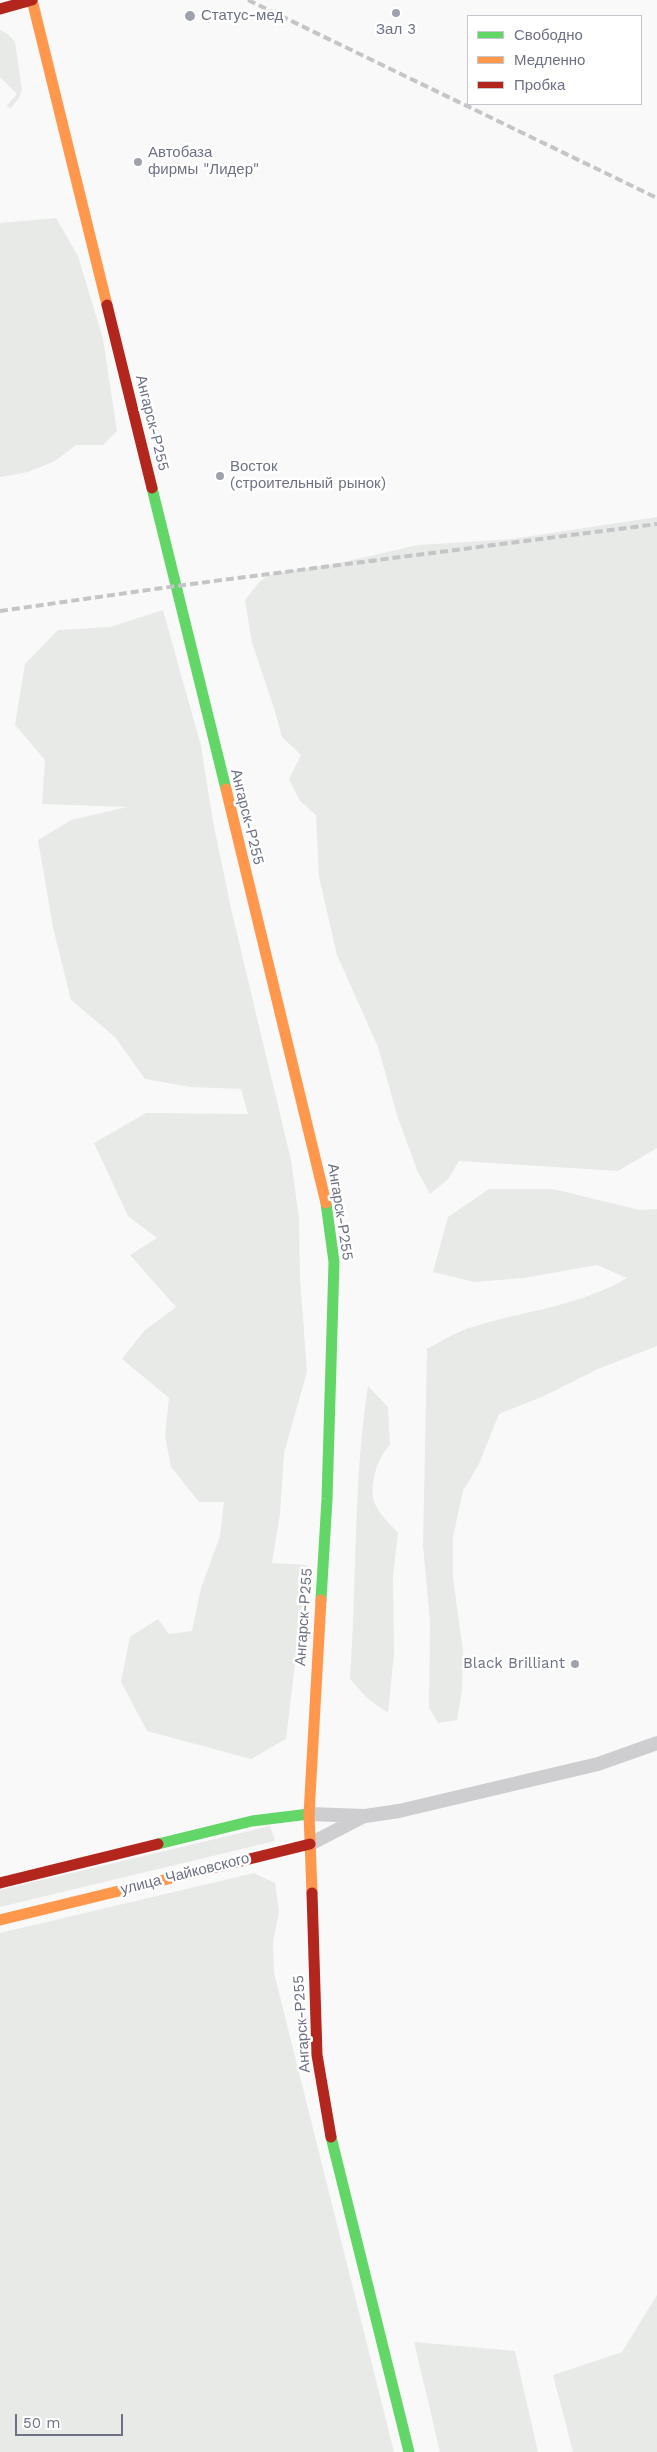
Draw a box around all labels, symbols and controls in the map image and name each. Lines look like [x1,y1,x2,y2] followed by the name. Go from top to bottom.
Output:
[201,7,283,25] place label: Статус-мед
[390,7,402,19] marker: Зал 3
[183,9,197,23] marker: Статус-мед
[467,15,642,105] legend
[376,21,416,39] place label: Зал 3
[514,26,583,44] text: Свободно
[514,51,585,69] text: Медленно
[514,76,565,94] text: Пробка
[148,144,259,179] place label: Автобаза фирмы "Лидер"
[132,156,144,168] marker: Автобаза фирмы "Лидер"
[131,373,173,473] street label: Ангарск-Р255
[230,458,386,493] place label: Восток (строительный рынок)
[214,470,226,482] marker: Восток (строительный рынок)
[226,767,268,867] street label: Ангарск-Р255
[323,1162,357,1262] street label: Ангарск-Р255
[292,1567,316,1667] street label: Ангарск-Р255
[463,1655,565,1673] place label: Black Brilliant
[569,1658,581,1670] marker: Black Brilliant
[119,1849,251,1899] street label: улица Чайковского
[290,1974,314,2074] street label: Ангарск-Р255
[18,2404,125,2436] scale bar
[23,2414,60,2432] text: 50 m

